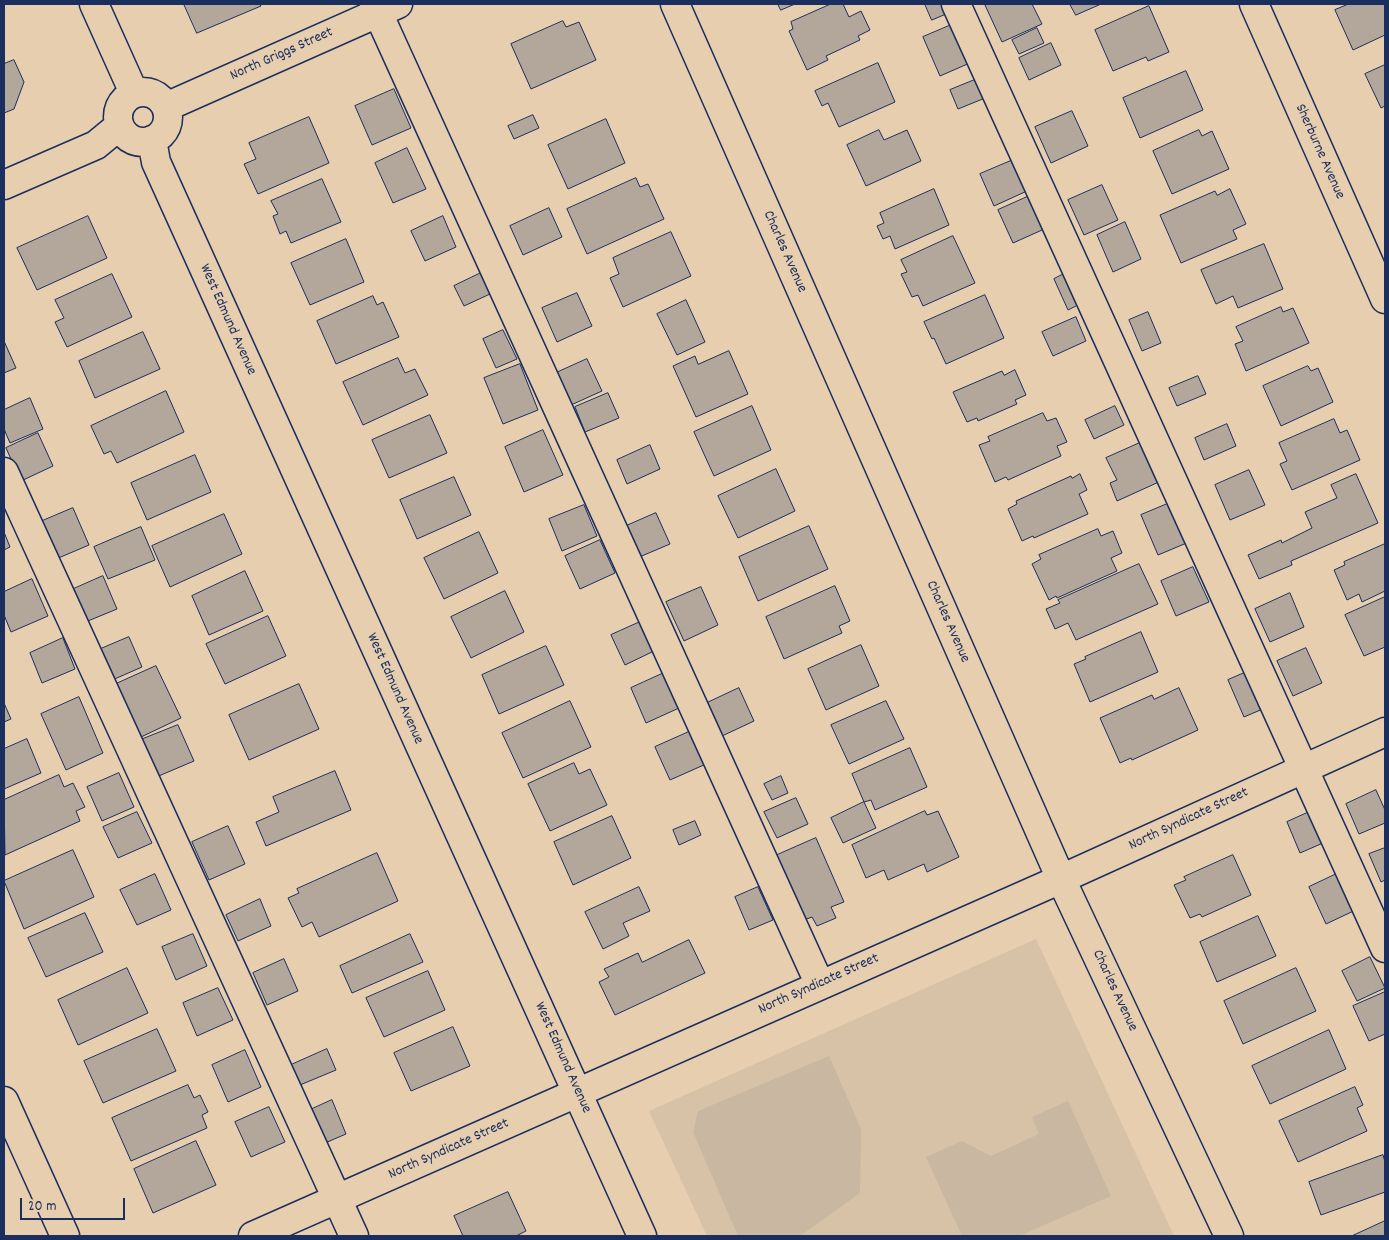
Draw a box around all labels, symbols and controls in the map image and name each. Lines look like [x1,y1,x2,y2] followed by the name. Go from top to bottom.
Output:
[228,24,336,86] street label: North Griggs Street
[1290,102,1348,202] street label: Sherburne Avenue
[758,208,810,296] street label: Charles Avenue
[194,262,260,378] street label: West Edmund Avenue
[921,578,973,666] street label: Charles Avenue
[361,631,427,747] street label: West Edmund Avenue
[1126,784,1252,856] street label: North Syndicate Street
[1087,947,1141,1035] street label: Charles Avenue
[756,950,882,1020] street label: North Syndicate Street
[529,1000,595,1116] street label: West Edmund Avenue
[386,1115,512,1185] street label: North Syndicate Street
[22,1188,128,1220] scale bar
[28,1196,56,1218] text: 20 m

